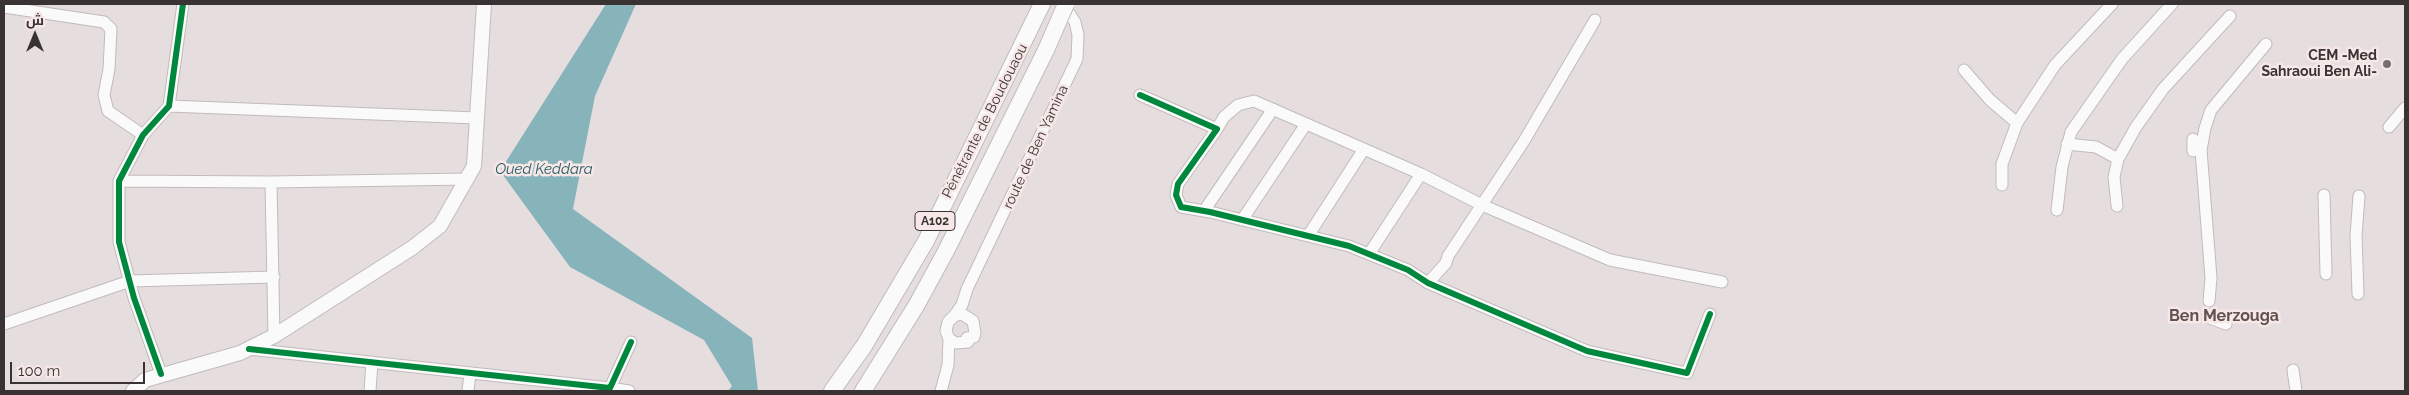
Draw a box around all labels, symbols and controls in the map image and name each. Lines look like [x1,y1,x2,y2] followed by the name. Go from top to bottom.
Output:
[10,10,60,60] north arrow
[26,12,44,28] text: ش
[939,41,1031,201] street label: Pénétrante de Boudouaou
[2262,48,2377,80] place label: CEM -Med Sahraoui Ben Ali-
[2381,58,2393,70] marker: CEM -Med Sahraoui Ben Ali-
[1000,82,1072,212] street label: route de Ben Yamina
[495,160,593,178] water label: Oued Keddara
[915,212,955,230] road number: A102
[2169,306,2279,326] district label: Ben Merzouga
[12,352,148,384] scale bar
[18,362,60,380] text: 100 m

